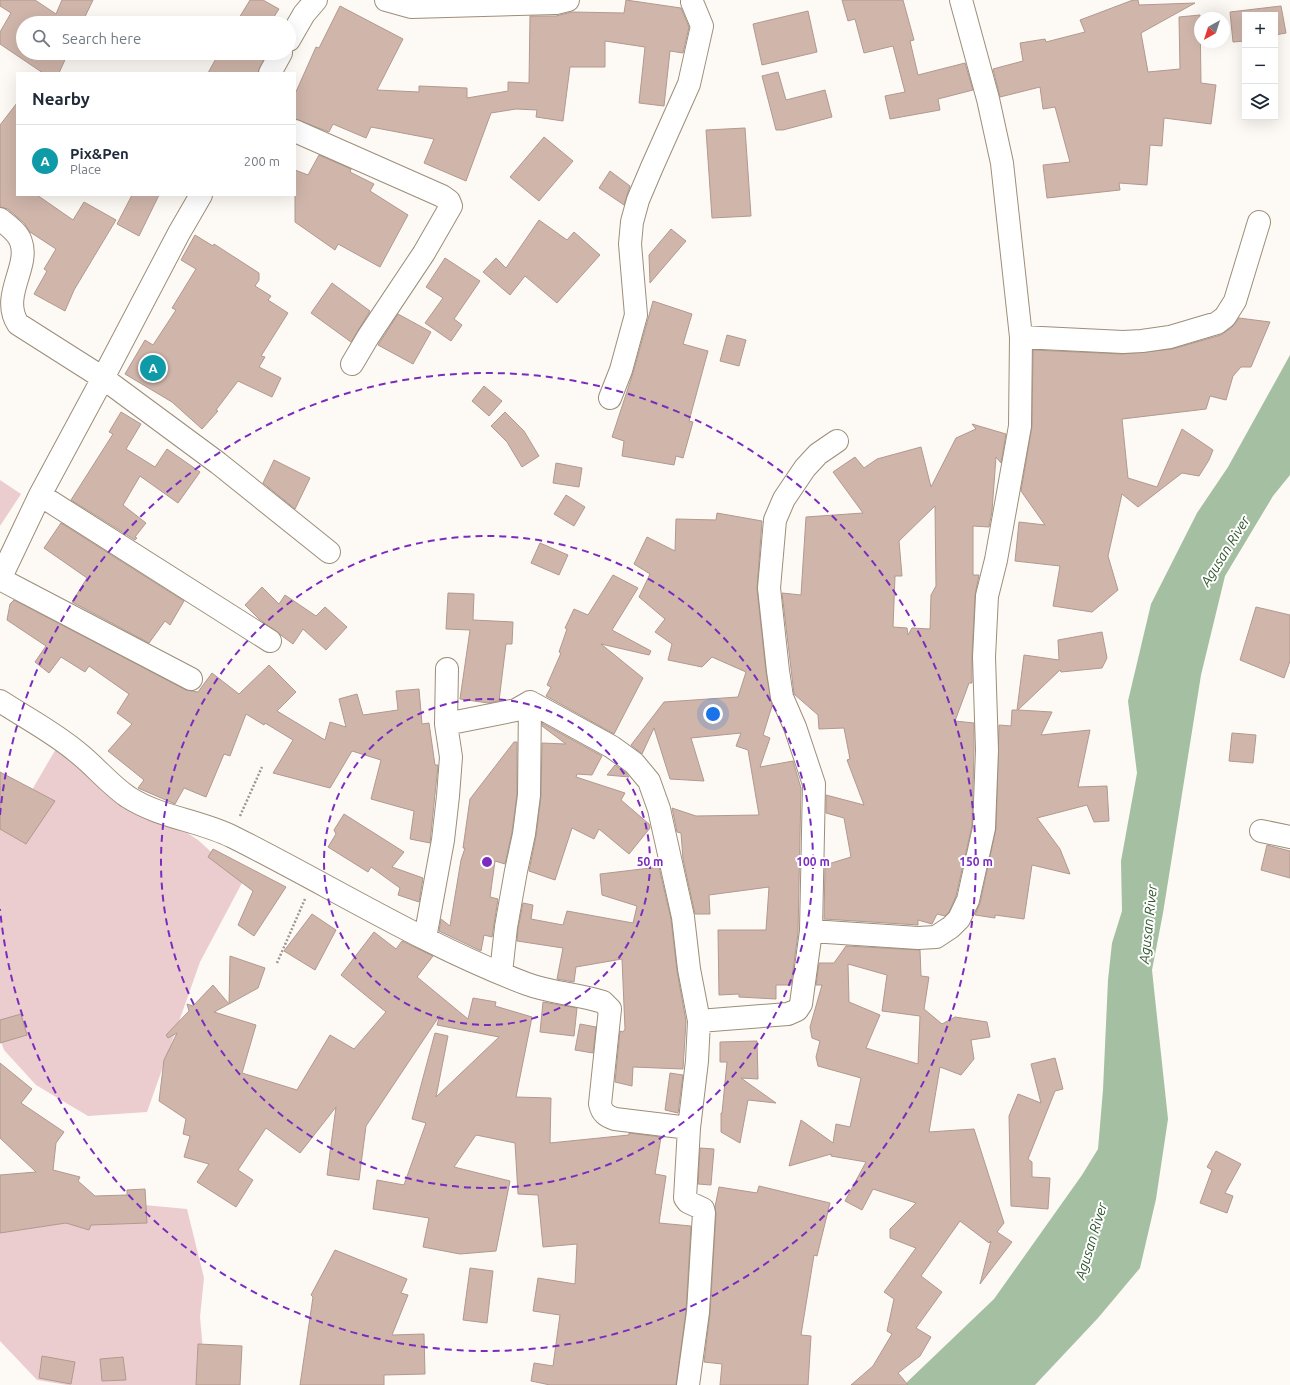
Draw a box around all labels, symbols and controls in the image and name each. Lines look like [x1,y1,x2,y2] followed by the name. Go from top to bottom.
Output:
[1194,12,1230,48] north arrow
[1242,12,1278,120] map controls
[1242,12,1278,48] button: +
[16,16,296,60] search box
[30,27,52,49] icon: search
[62,30,141,47] text: Search here
[1242,48,1278,84] button: −
[1242,84,1278,120] button: layers
[32,89,90,108] text: Nearby
[70,145,129,162] text: Pix&Pen
[40,154,50,168] text: A
[244,154,280,168] text: 200 m
[70,162,101,176] text: Place
[140,353,166,383] pin: A
[1197,512,1253,590] water label: Agusan River
[703,704,723,724] your location
[480,855,494,869] centre of rings
[637,855,663,868] text: 50 m
[796,855,830,868] text: 100 m
[959,855,993,868] text: 150 m
[1136,883,1160,965] water label: Agusan River
[1071,1200,1110,1282] water label: Agusan River

